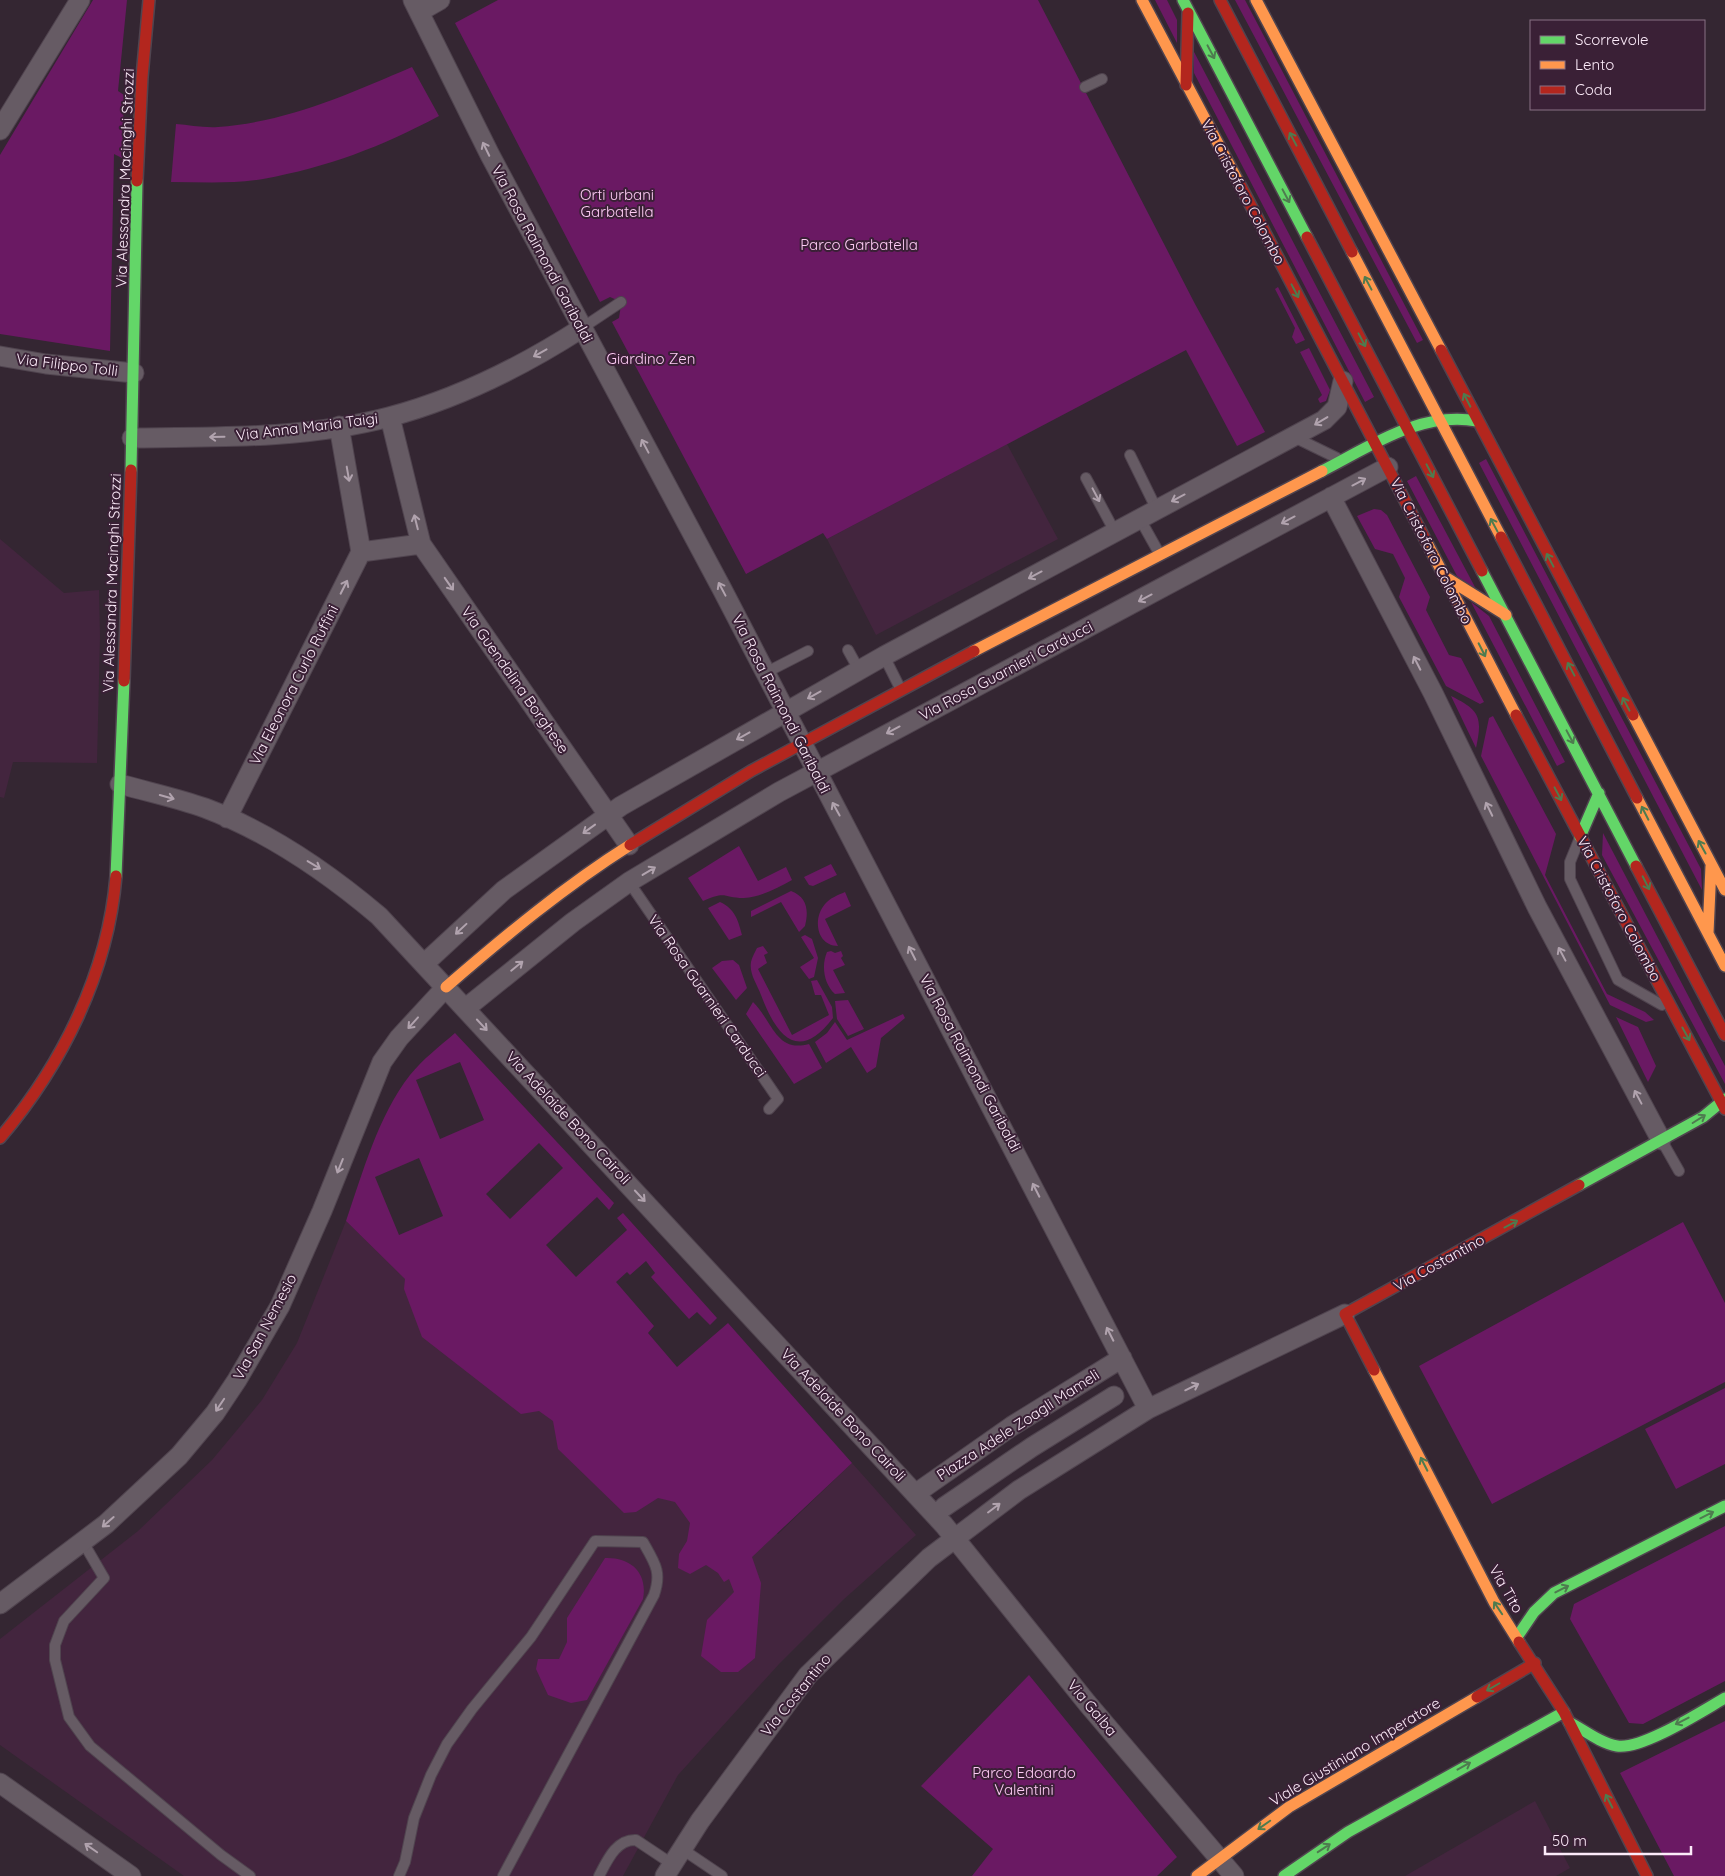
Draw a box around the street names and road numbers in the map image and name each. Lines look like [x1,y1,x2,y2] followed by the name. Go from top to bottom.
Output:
[111,68,138,288] street label: Via Alessandra Macinghi Strozzi
[1197,116,1290,268] street label: Via Cristoforo Colombo
[487,162,597,346] street label: Via Rosa Raimondi Garibaldi
[15,349,119,380] street label: Via Filippo Tolli
[235,408,379,445] street label: Via Anna Maria Taigi
[98,473,125,693] street label: Via Alessandra Macinghi Strozzi
[1386,474,1477,627] street label: Via Cristoforo Colombo
[245,602,342,768] street label: Via Eleonora Curlo Ruffini
[457,602,573,757] street label: Via Guendalina Borghese
[728,611,835,796] street label: Via Rosa Raimondi Garibaldi
[916,617,1096,724] street label: Via Rosa Guarnieri Carducci
[1573,833,1666,985] street label: Via Cristoforo Colombo
[644,911,771,1081] street label: Via Rosa Guarnieri Carducci
[915,971,1025,1155] street label: Via Rosa Raimondi Garibaldi
[502,1047,635,1188] street label: Via Adelaide Bono Cairoli
[1390,1230,1488,1295] street label: Via Costantino
[229,1270,301,1383] street label: Via San Nemesio
[777,1344,910,1485] street label: Via Adelaide Bono Cairoli
[933,1365,1103,1484] street label: Piazza Adele Zoagli Mameli
[1485,1561,1528,1616] street label: Via Tito
[756,1649,835,1740] street label: Via Costantino
[1063,1676,1121,1740] street label: Via Galba
[1266,1693,1444,1810] street label: Viale Giustiniano Imperatore

